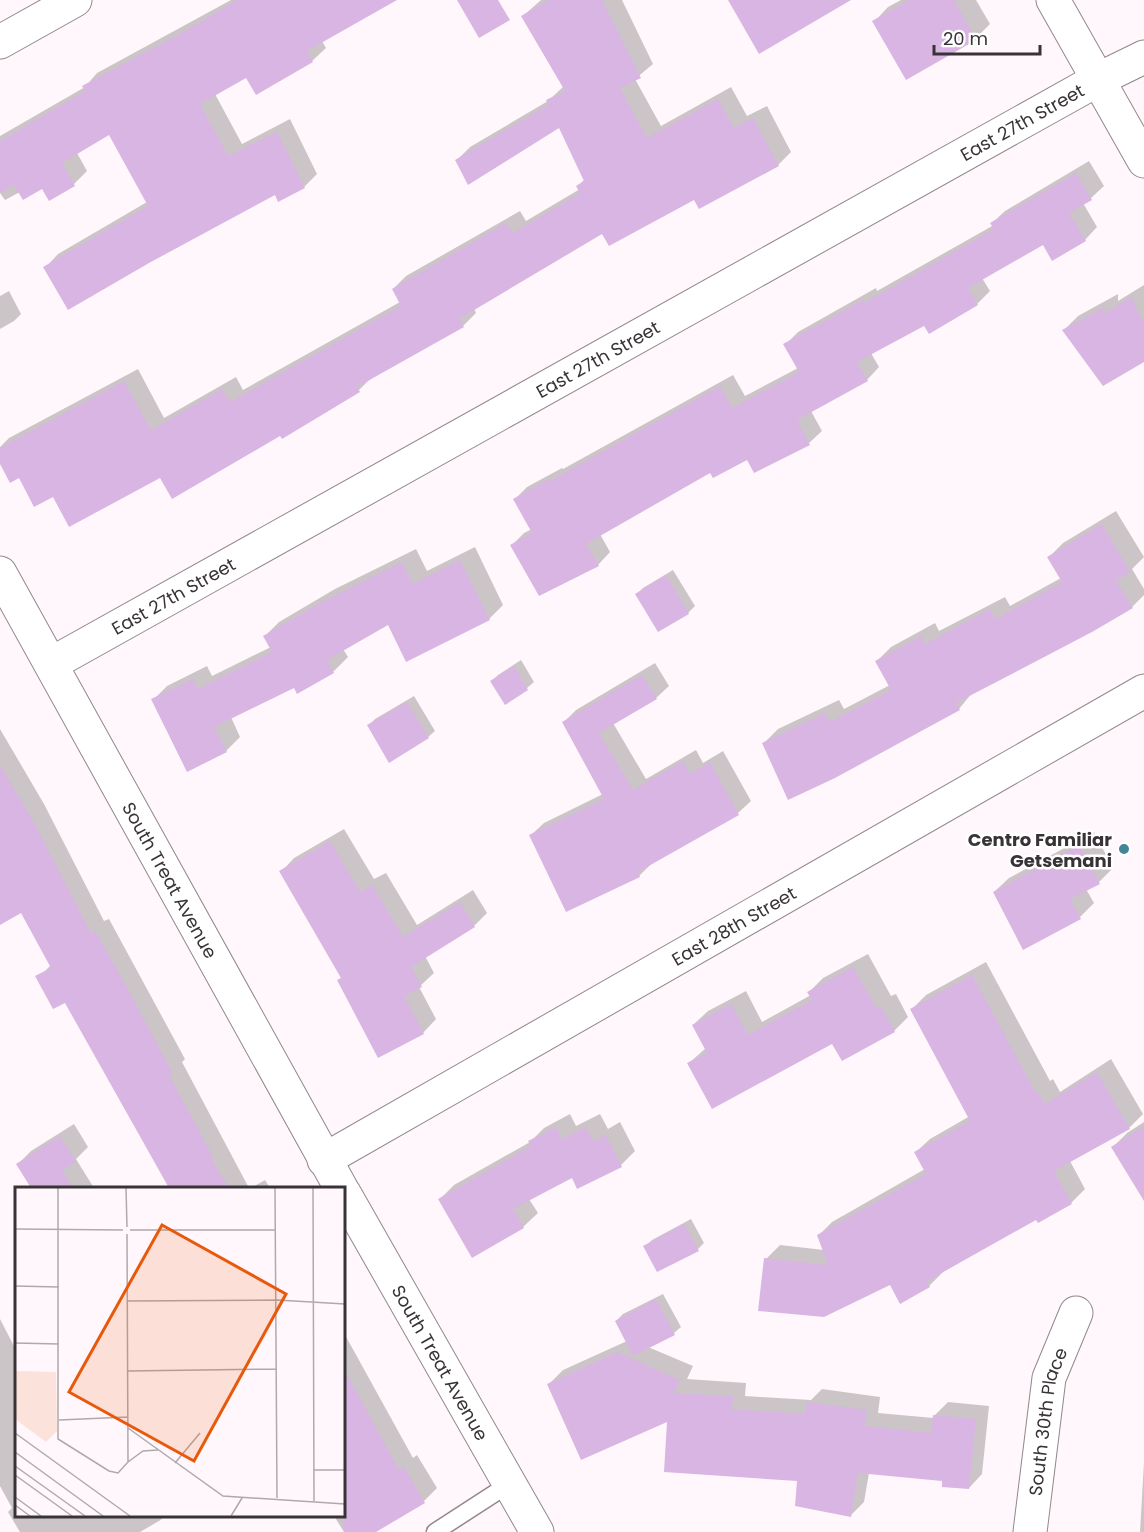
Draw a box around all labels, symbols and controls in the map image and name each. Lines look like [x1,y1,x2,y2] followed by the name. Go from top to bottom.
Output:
[934,18,1040,56] scale bar
[943,26,988,51] text: 20 m
[956,77,1088,167] street label: East 27th Street
[531,314,664,403] street label: East 27th Street
[107,551,240,640] street label: East 27th Street
[117,797,224,963] street label: South Treat Avenue
[968,827,1112,873] place label: Centro Familiar Getsemani
[1117,842,1131,856] marker: Centro Familiar Getsemani
[667,880,801,971] street label: East 28th Street
[15,1187,345,1517] inset map
[386,1280,495,1445] street label: South Treat Avenue
[1022,1344,1073,1497] street label: South 30th Place

